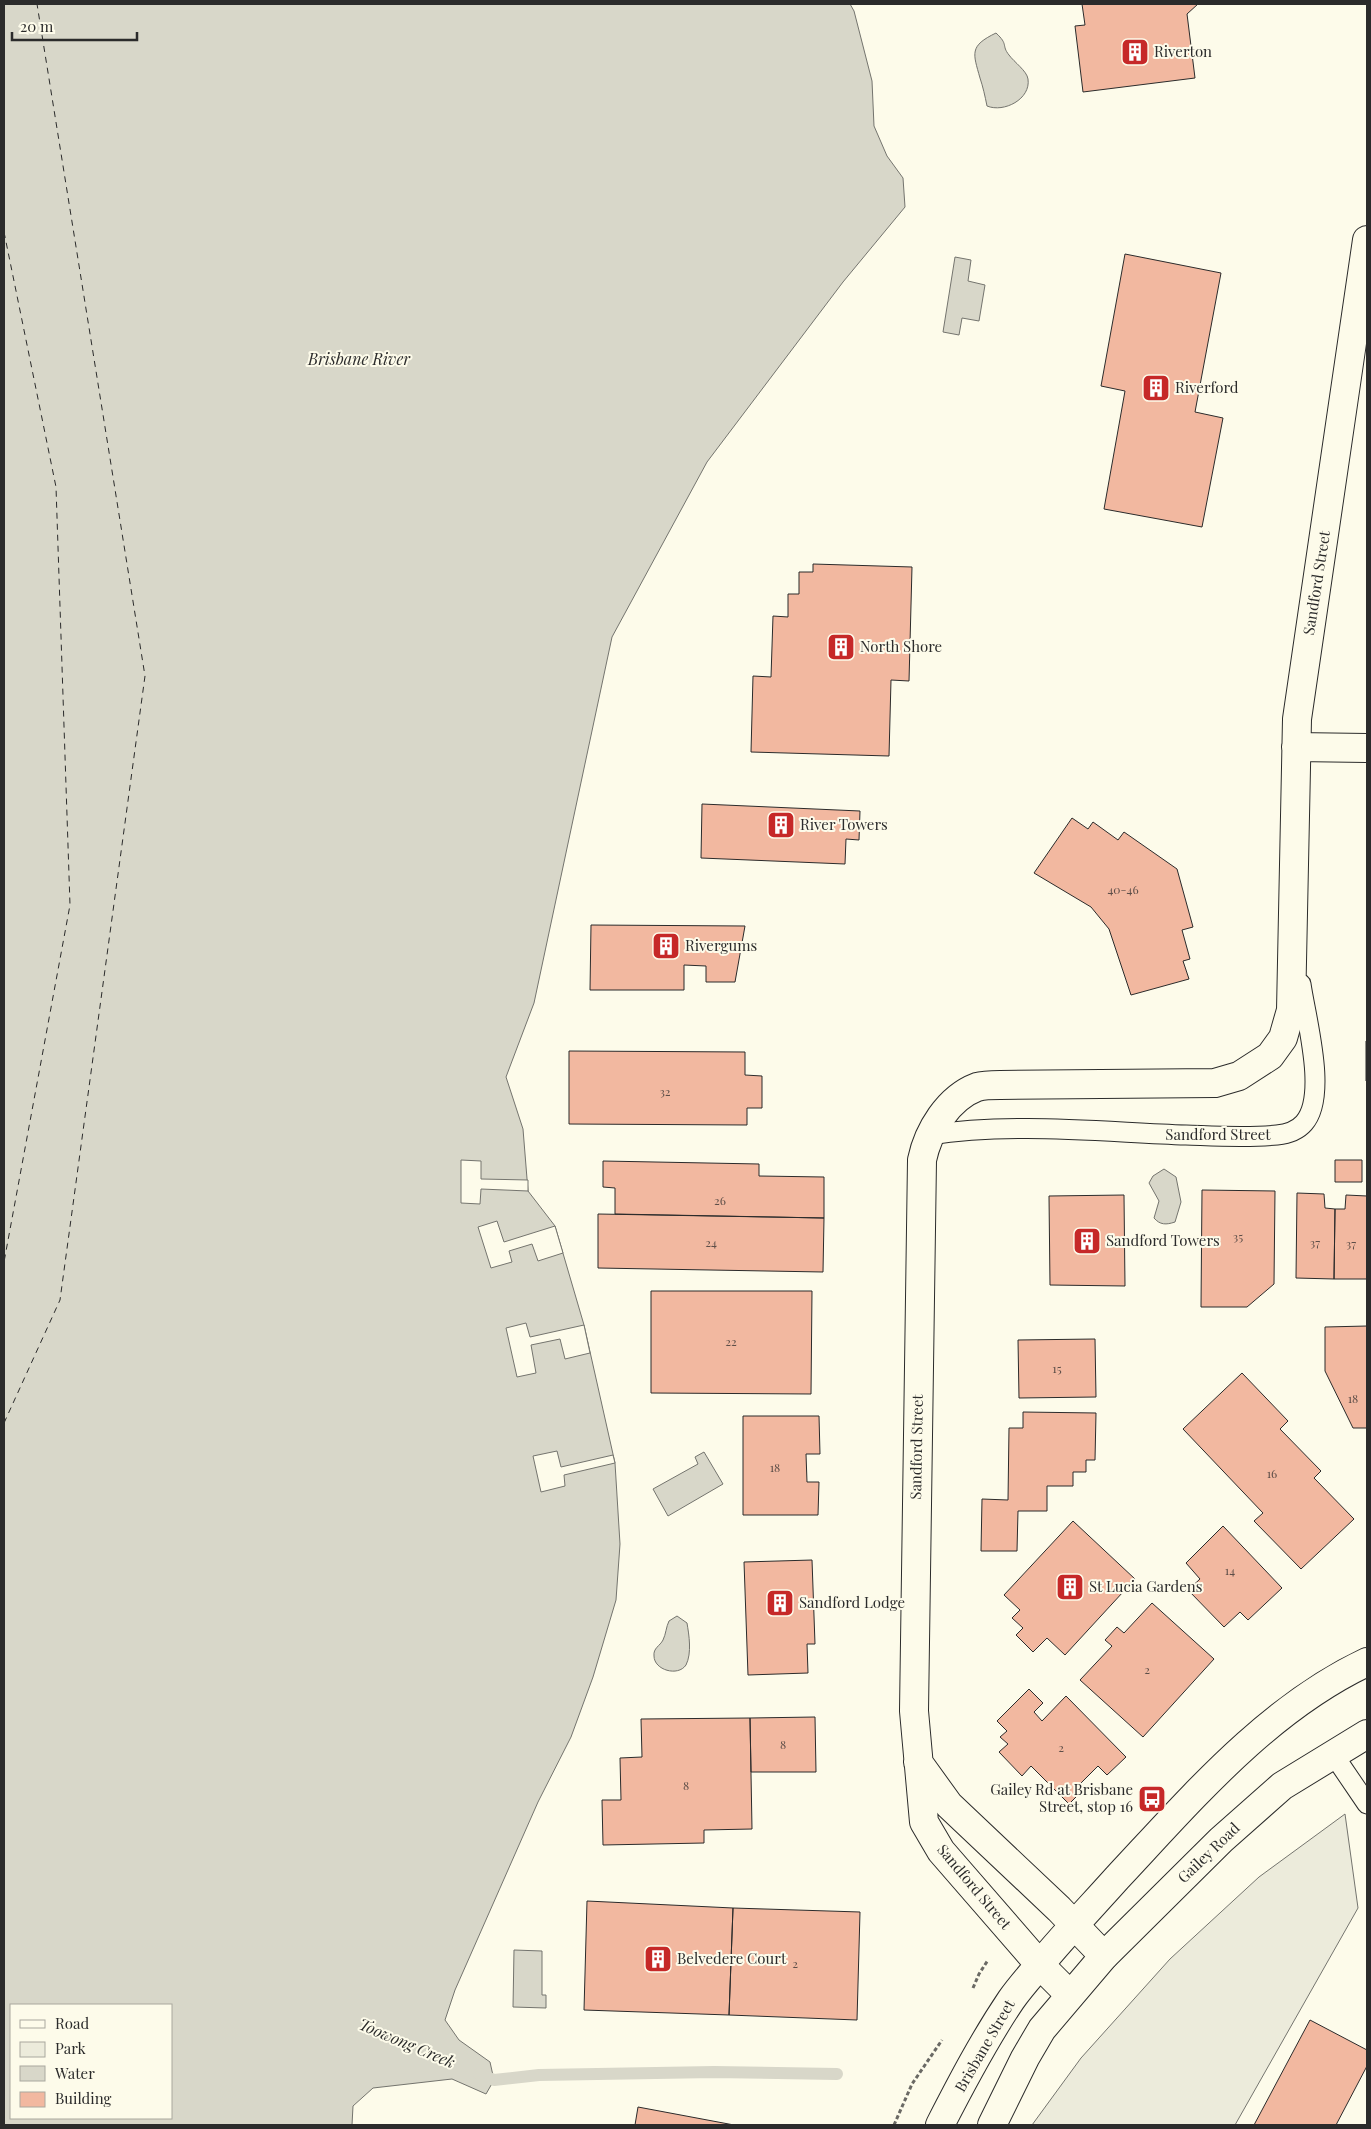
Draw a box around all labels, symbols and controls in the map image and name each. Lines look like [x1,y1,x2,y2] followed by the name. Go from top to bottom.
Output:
[12,10,138,42] scale bar
[20,16,54,36] text: 20 m
[1120,37,1150,67] building icon: Riverton
[1154,41,1212,61] place label: Riverton
[307,348,411,369] water label: Brisbane River
[1141,373,1171,403] building icon: Riverford
[1175,377,1239,397] place label: Riverford
[1298,529,1334,636] street label: Sandford Street
[826,632,856,662] building icon: North Shore
[860,636,942,656] place label: North Shore
[766,810,796,840] building icon: River Towers
[800,814,888,834] place label: River Towers
[1107,881,1139,897] house number: 40-46
[651,931,681,961] building icon: Rivergums
[685,935,757,955] place label: Rivergums
[659,1083,671,1099] house number: 32
[1165,1124,1271,1144] street label: Sandford Street
[714,1192,726,1208] house number: 26
[1072,1226,1102,1256] building icon: Sandford Towers
[1233,1228,1243,1244] house number: 35
[1106,1230,1220,1250] place label: Sandford Towers
[705,1234,717,1250] house number: 24
[1310,1234,1320,1250] house number: 37
[1346,1235,1356,1251] house number: 37
[725,1333,737,1349] house number: 22
[1052,1360,1062,1376] house number: 15
[1348,1390,1358,1406] house number: 18
[905,1393,927,1500] street label: Sandford Street
[770,1459,780,1475] house number: 18
[1267,1465,1277,1481] house number: 16
[1225,1562,1235,1578] house number: 14
[1055,1572,1085,1602] building icon: St Lucia Gardens
[1089,1576,1202,1596] place label: St Lucia Gardens
[765,1588,795,1618] building icon: Sandford Lodge
[799,1592,905,1612] place label: Sandford Lodge
[1144,1661,1150,1677] house number: 2
[780,1736,786,1752] house number: 8
[1058,1739,1064,1755] house number: 2
[683,1777,689,1793] house number: 8
[990,1779,1133,1816] place label: Gailey Rd at Brisbane Street, stop 16
[1137,1784,1167,1814] bus stop icon: Gailey Rd at Brisbane Street, stop 16
[1173,1817,1244,1887] street label: Gailey Road
[933,1840,1017,1934] street label: Sandford Street
[643,1944,673,1974] building icon: Belvedere Court
[677,1948,787,1968] place label: Belvedere Court
[792,1955,798,1971] house number: 2
[950,1995,1019,2095] street label: Brisbane Street
[10,2004,172,2119] legend
[55,2013,89,2033] text: Road
[356,2013,459,2072] water label: Toowong Creek
[55,2038,87,2058] text: Park
[54,2063,95,2083] text: Water
[55,2088,112,2108] text: Building

